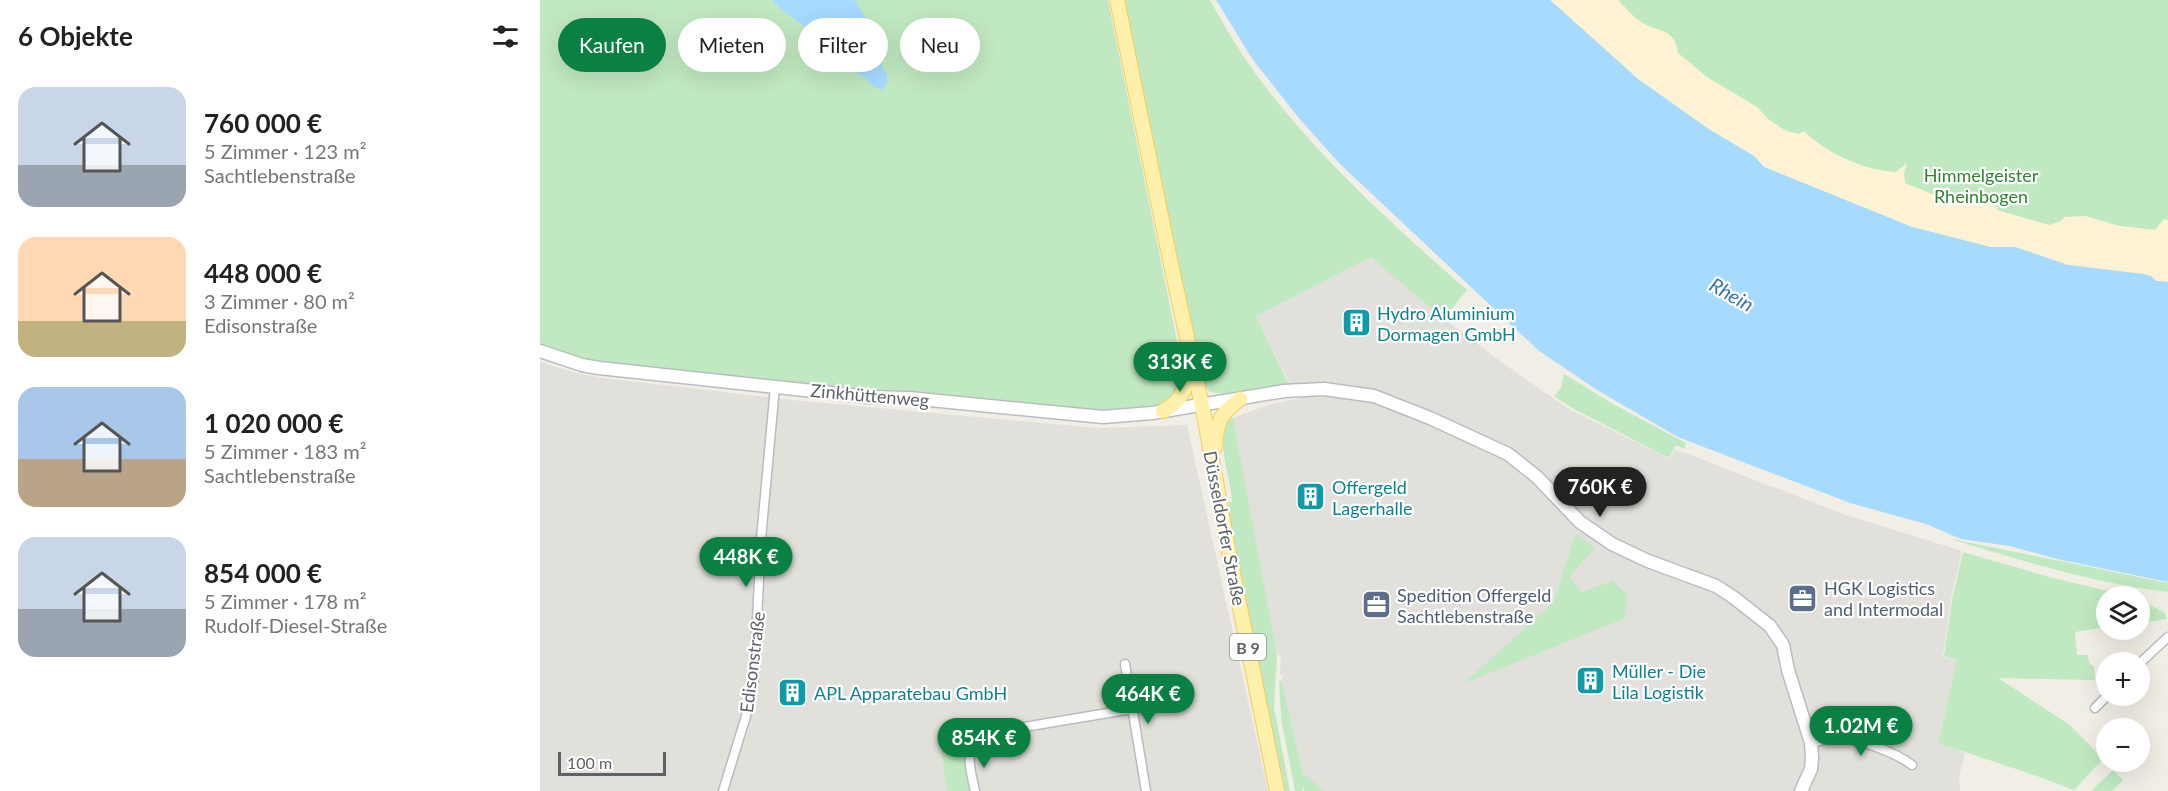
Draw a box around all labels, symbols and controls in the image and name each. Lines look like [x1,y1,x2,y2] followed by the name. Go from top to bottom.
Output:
[558,18,666,72] chip: Kaufen
[678,18,786,72] chip: Mieten
[798,18,888,72] chip: Filter
[900,18,980,72] chip: Neu
[18,20,133,52] text: 6 Objekte
[489,20,522,53] icon: filters
[204,107,322,139] text: 760 000 €
[66,111,138,183] icon: home
[204,139,366,163] text: 5 Zimmer · 123 m²
[204,163,356,187] text: Sachtlebenstraße
[1924,164,2039,207] park label: Himmelgeister Rheinbogen
[204,257,322,289] text: 448 000 €
[66,261,138,333] icon: home
[1706,272,1758,316] water label: Rhein
[204,289,355,313] text: 3 Zimmer · 80 m²
[1377,302,1516,345] place label: Hydro Aluminium Dormagen GmbH
[1340,307,1372,339] building icon: Hydro Aluminium Dormagen GmbH
[204,313,317,337] text: Edisonstraße
[1131,342,1229,393] pin: 313K €
[1148,349,1212,373] text: 313K €
[810,379,930,411] street label: Zinkhüttenweg
[204,407,344,439] text: 1 020 000 €
[66,411,138,483] icon: home
[204,439,366,463] text: 5 Zimmer · 183 m²
[1199,449,1251,607] street label: Düsseldorfer Straße
[204,463,356,487] text: Sachtlebenstraße
[1551,467,1649,518] pin: 760K €
[1568,474,1632,498] text: 760K €
[1332,476,1412,519] place label: Offergeld Lagerhalle
[1295,481,1327,513] building icon: Offergeld Lagerhalle
[697,537,795,588] pin: 448K €
[714,544,778,568] text: 448K €
[204,557,322,589] text: 854 000 €
[66,561,138,633] icon: home
[1824,577,1943,620] place label: HGK Logistics and Intermodal
[1787,582,1819,614] office icon: HGK Logistics and Intermodal
[1397,584,1551,627] place label: Spedition Offergeld Sachtlebenstraße
[2096,586,2150,772] map controls
[2096,586,2150,640] button: layers
[204,589,366,613] text: 5 Zimmer · 178 m²
[1360,589,1392,621] office icon: Spedition Offergeld Sachtlebenstraße
[735,610,769,714] street label: Edisonstraße
[204,613,387,637] text: Rudolf-Diesel-Straße
[1230,634,1266,660] road number: B 9
[2096,652,2150,706] button: +
[1612,660,1706,703] place label: Müller - Die Lila Logistik
[1575,665,1607,697] building icon: Müller - Die Lila Logistik
[1099,674,1197,725] pin: 464K €
[777,677,809,709] building icon: APL Apparatebau GmbH
[1116,681,1180,705] text: 464K €
[814,682,1007,704] place label: APL Apparatebau GmbH
[1806,706,1916,757] pin: 1.02M €
[1824,713,1898,737] text: 1.02M €
[935,718,1033,769] pin: 854K €
[2096,718,2150,772] button: −
[952,725,1016,749] text: 854K €
[558,749,666,776] scale bar
[567,753,612,772] text: 100 m

